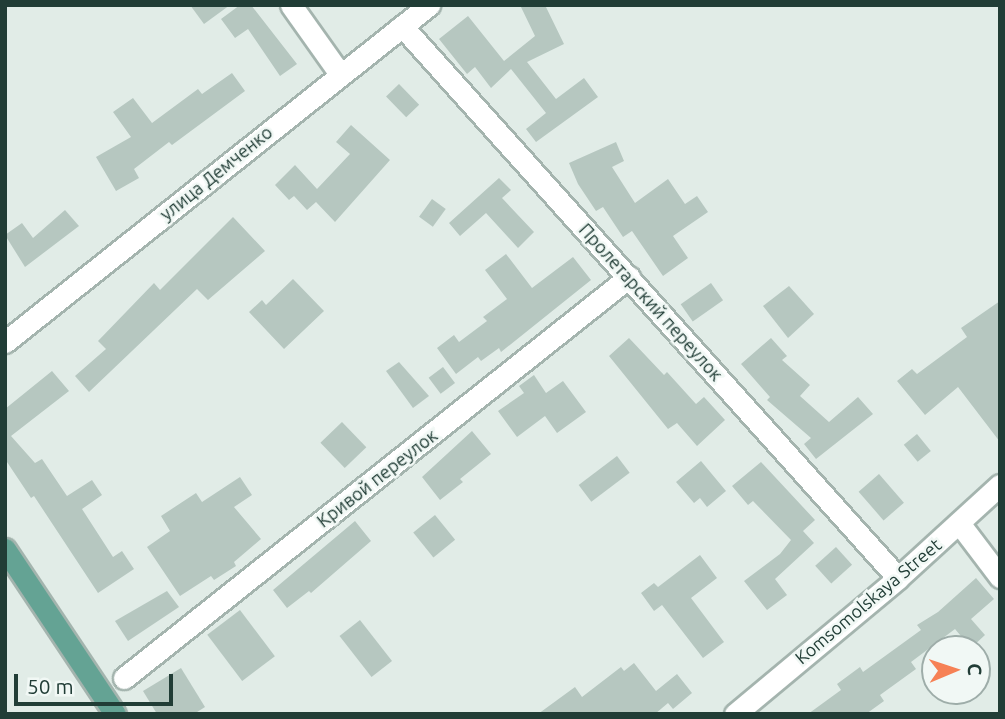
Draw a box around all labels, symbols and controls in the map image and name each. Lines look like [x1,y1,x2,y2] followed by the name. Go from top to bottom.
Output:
[155,121,277,225] street label: улица Демченко
[575,219,727,385] street label: Пролетарский переулок
[313,424,441,532] street label: Кривой переулок
[790,533,946,669] street label: Komsomolskaya Street
[921,635,991,705] north arrow
[18,660,177,704] scale bar
[964,663,986,676] text: С
[27,674,74,698] text: 50 m

